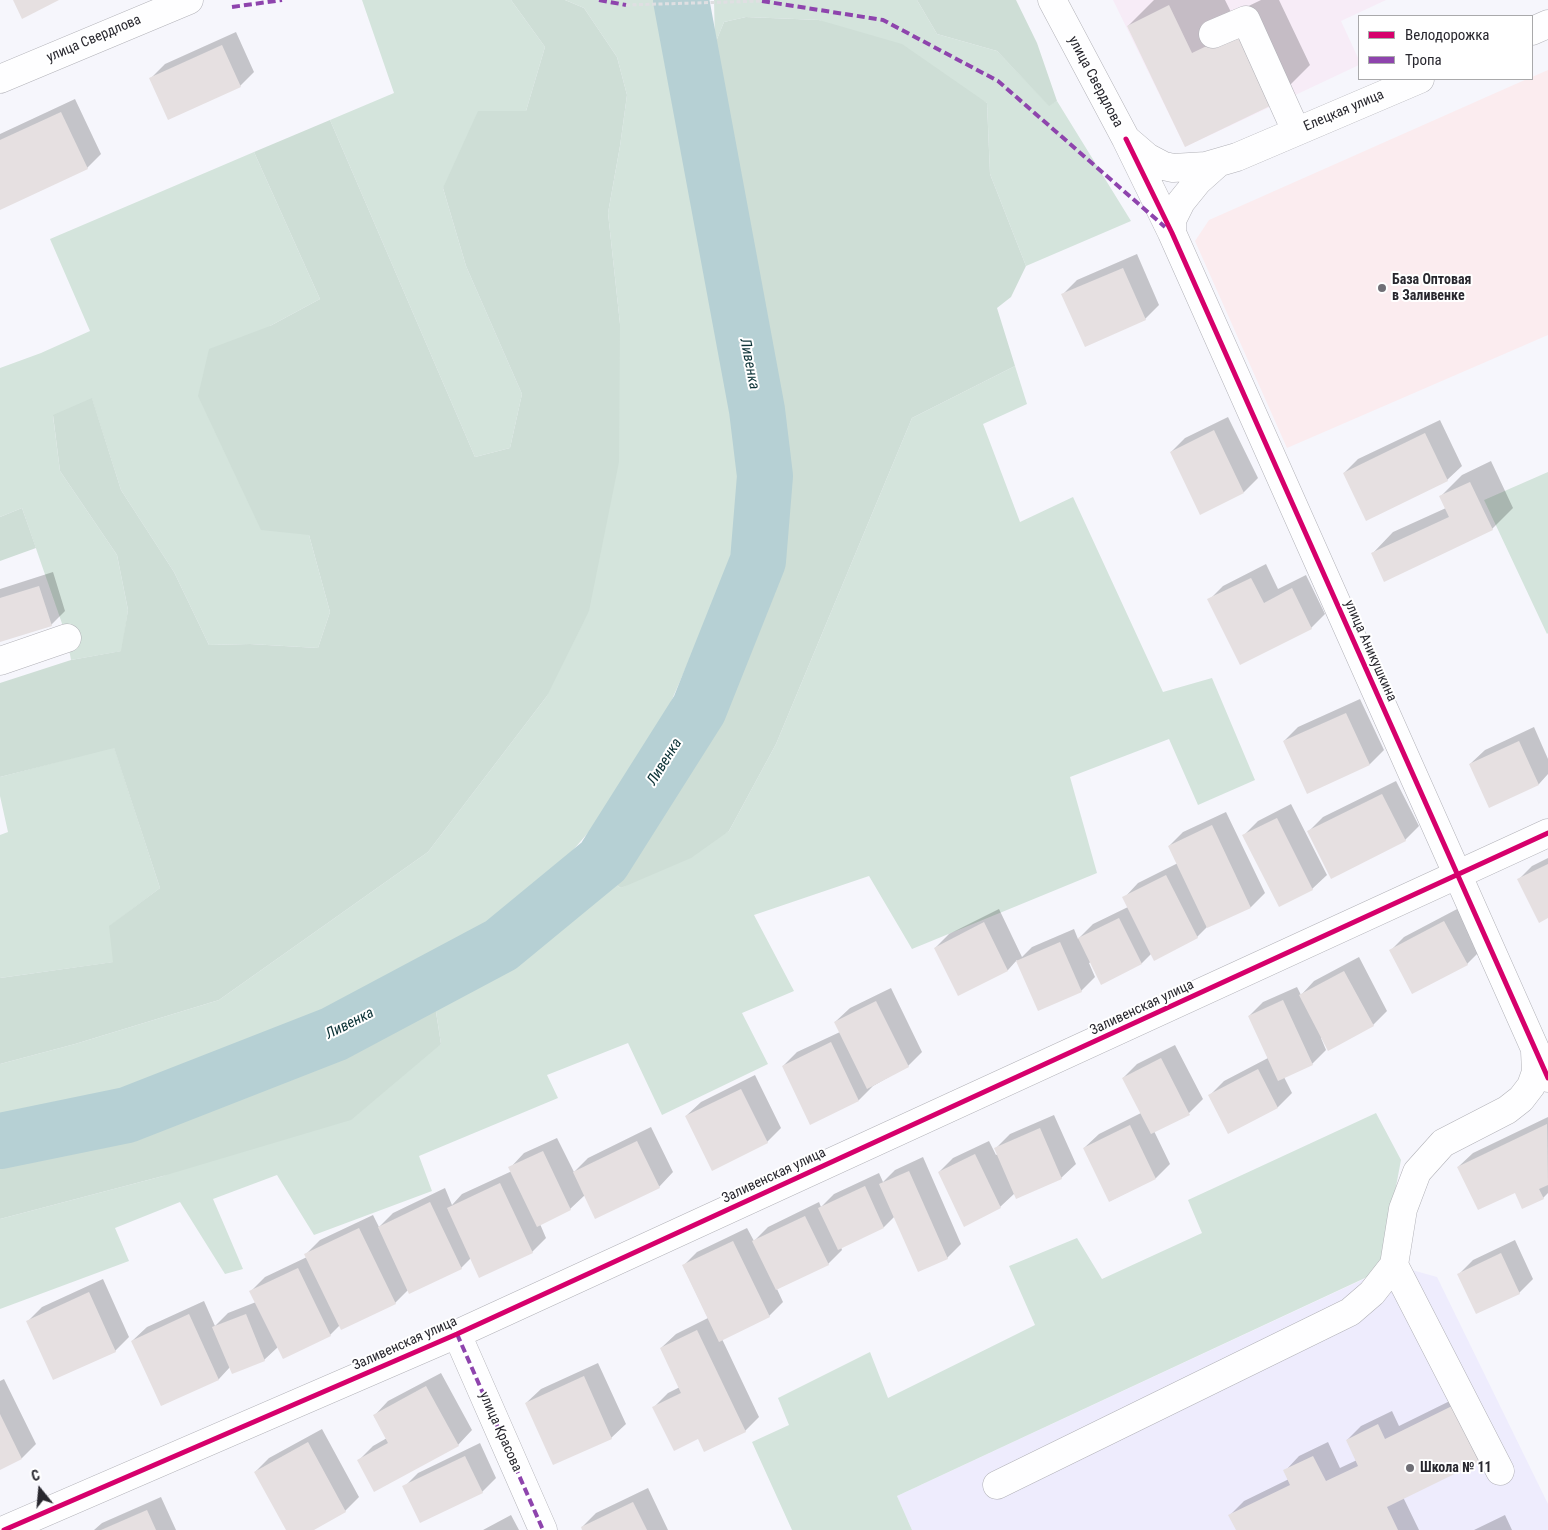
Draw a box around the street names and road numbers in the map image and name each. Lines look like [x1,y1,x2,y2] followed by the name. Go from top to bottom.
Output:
[44,12,144,66] street label: улица Свердлова
[1064,34,1126,130] street label: улица Свердлова
[1301,87,1387,135] street label: Елецкая улица
[1340,598,1400,704] street label: улица Аникушкина
[1087,977,1197,1039] street label: Заливенская улица
[719,1145,829,1207] street label: Заливенская улица
[350,1313,460,1375] street label: Заливенская улица
[475,1389,525,1475] street label: улица Красова

